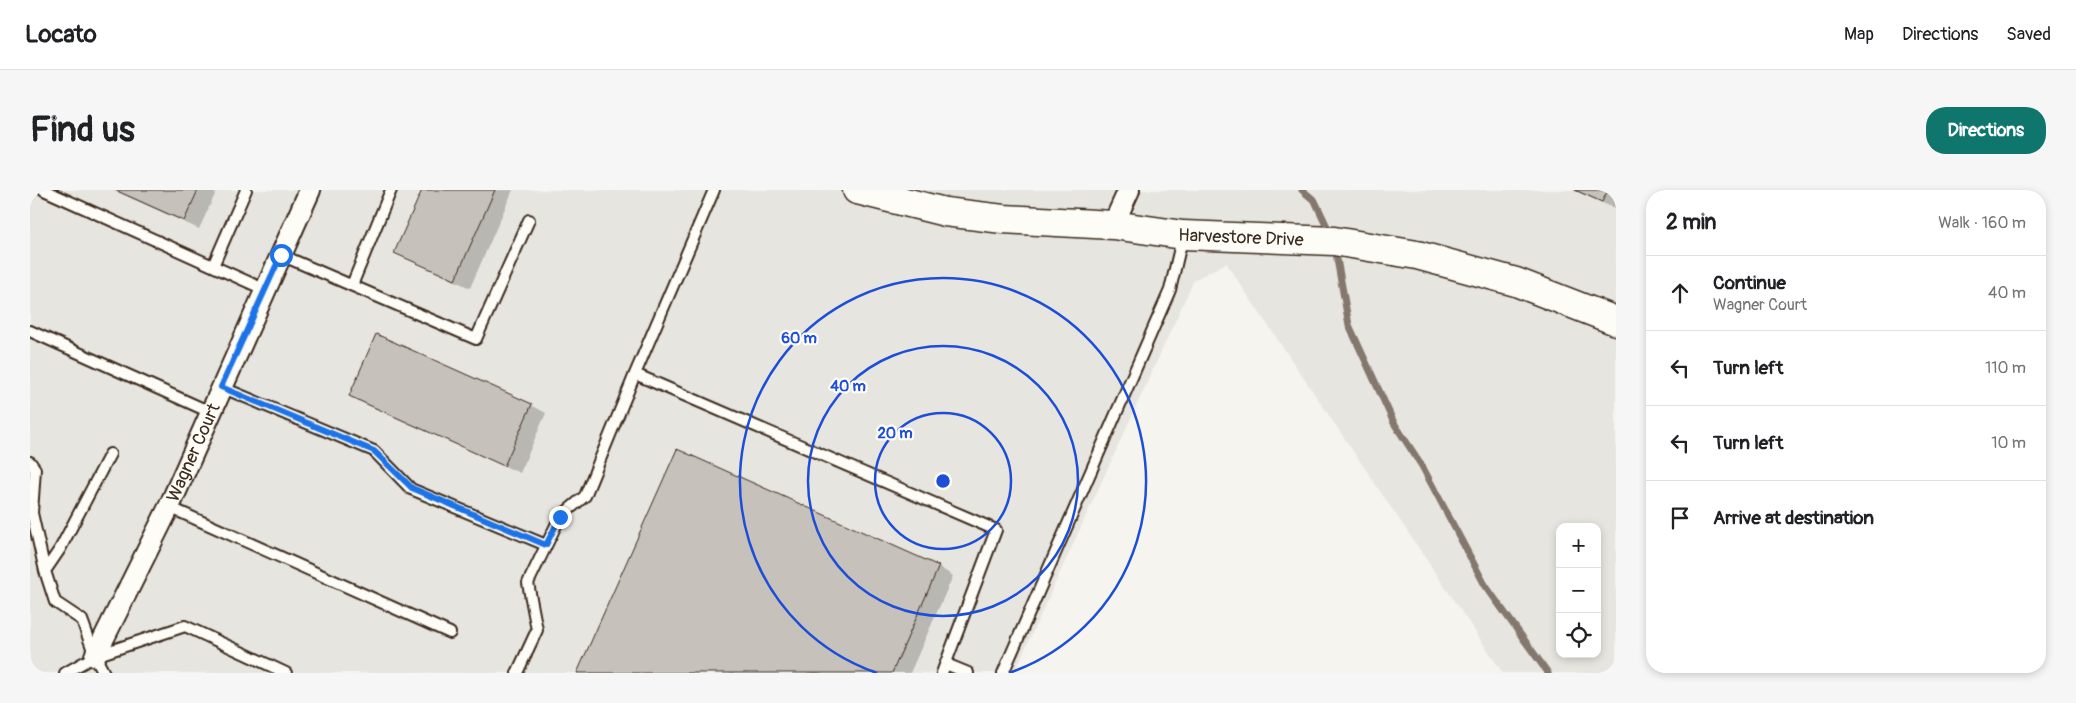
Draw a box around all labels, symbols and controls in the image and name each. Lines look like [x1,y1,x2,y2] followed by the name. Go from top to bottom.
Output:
[25,20,97,49] text: Locato
[1844,23,1874,46] text: Map
[1902,23,1978,46] text: Directions
[2006,23,2051,46] text: Saved
[1926,107,2046,154] button: Directions
[30,108,135,152] text: Find us
[1666,209,1716,236] text: 2 min
[1938,213,2026,233] text: Walk · 160 m
[1178,224,1304,252] street label: Harvestore Drive
[270,244,293,267] route start
[1713,271,1786,295] text: Continue
[1666,279,1694,307] icon: ahead
[1988,283,2026,303] text: 40 m
[1713,295,1807,315] text: Wagner Court
[781,329,817,348] text: 60 m
[1666,354,1694,382] icon: left
[1713,356,1783,380] text: Turn left
[1985,358,2026,378] text: 110 m
[830,377,866,396] text: 40 m
[162,399,226,506] street label: Wagner Court
[877,424,913,443] text: 20 m
[1666,429,1694,457] icon: left
[1713,431,1783,455] text: Turn left
[1991,433,2026,453] text: 10 m
[934,472,952,490] centre of rings
[1666,504,1694,532] icon: arrive
[549,506,572,529] route end
[1713,506,1874,530] text: Arrive at destination
[1556,523,1601,658] map controls
[1556,523,1601,568] button: +
[1556,568,1601,613] button: −
[1556,613,1601,658] button: locate

